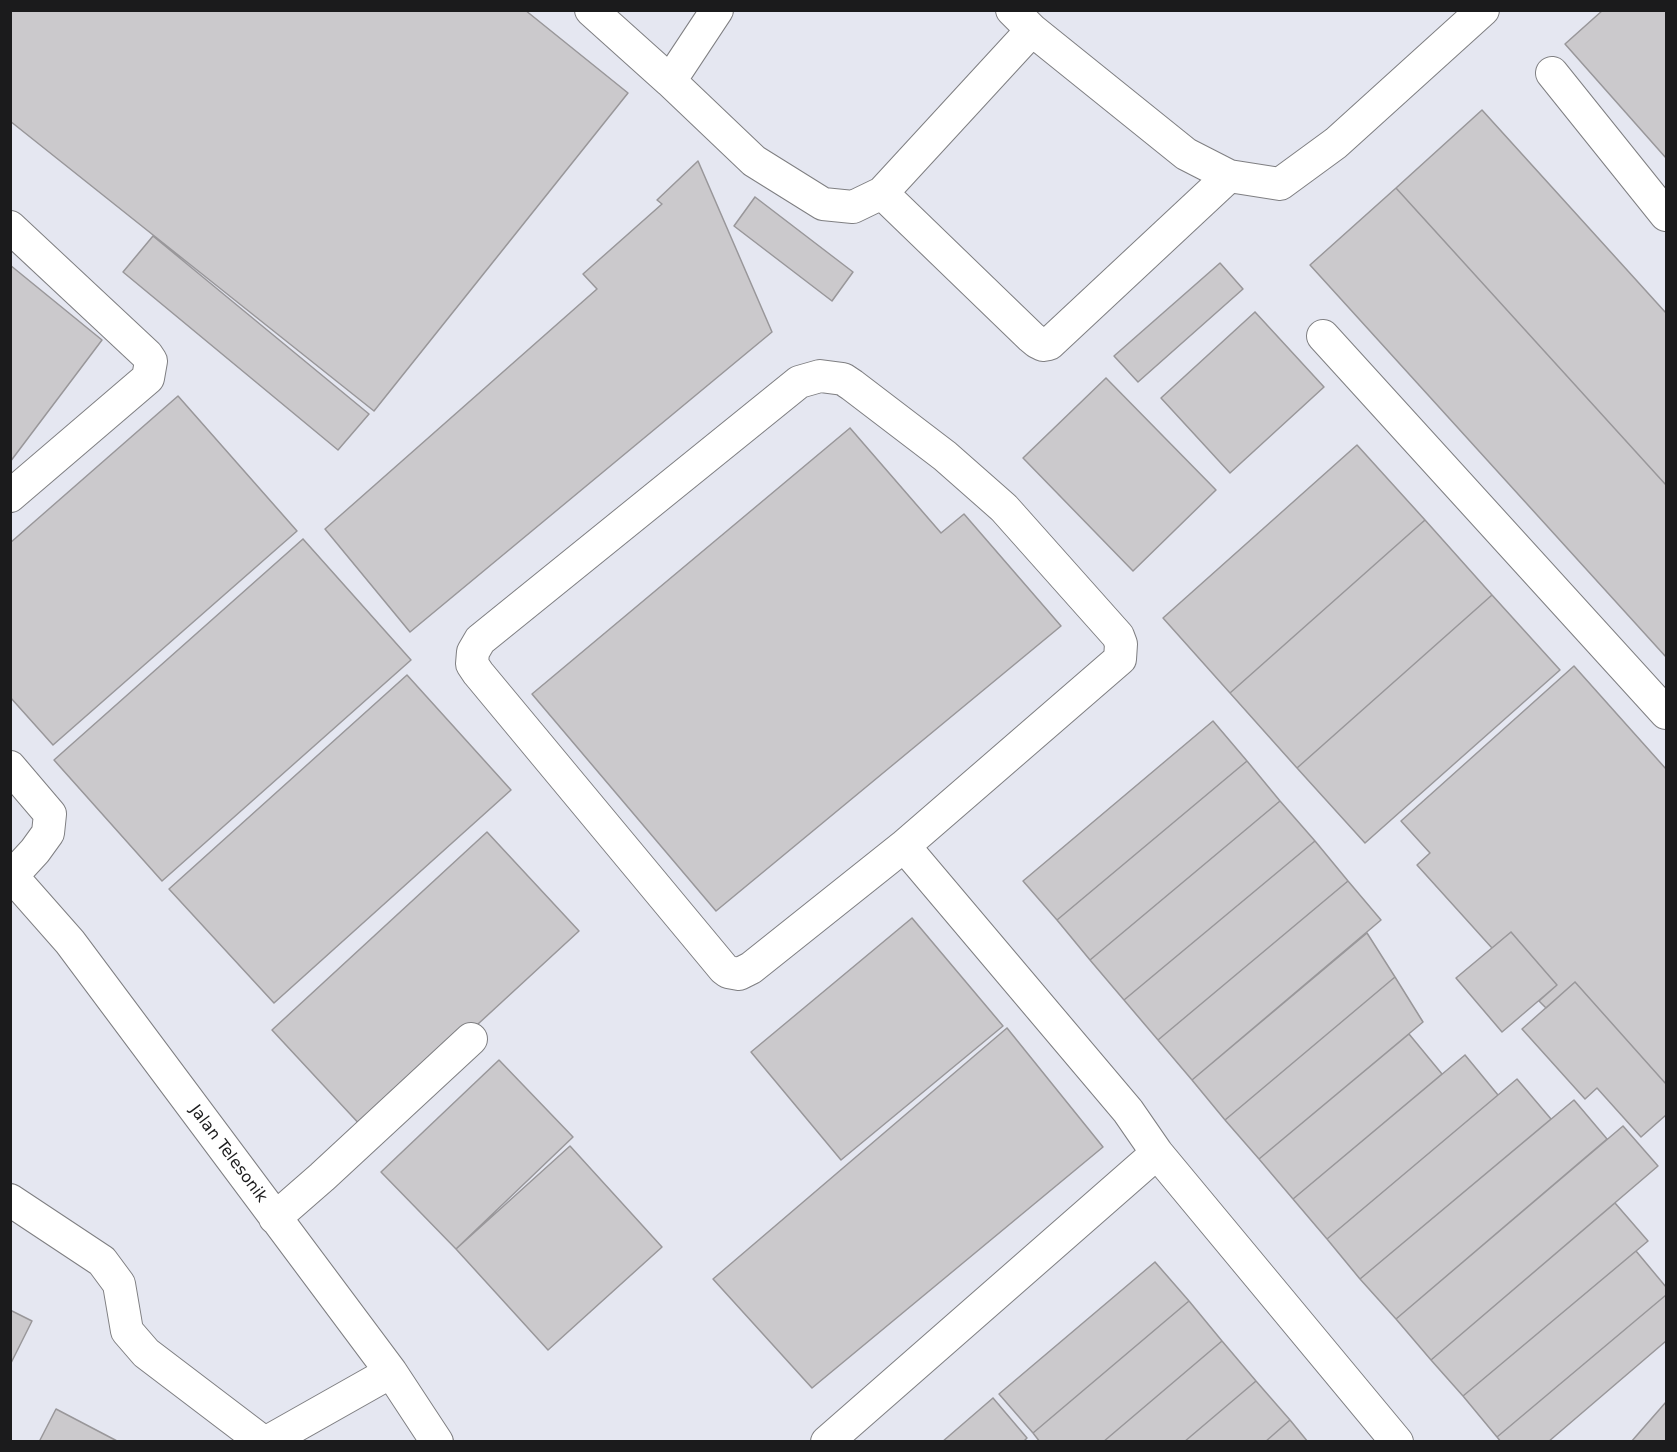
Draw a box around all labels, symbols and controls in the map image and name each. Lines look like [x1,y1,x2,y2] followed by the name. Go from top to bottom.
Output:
[185,1101,271,1207] street label: Jalan Telesonik

